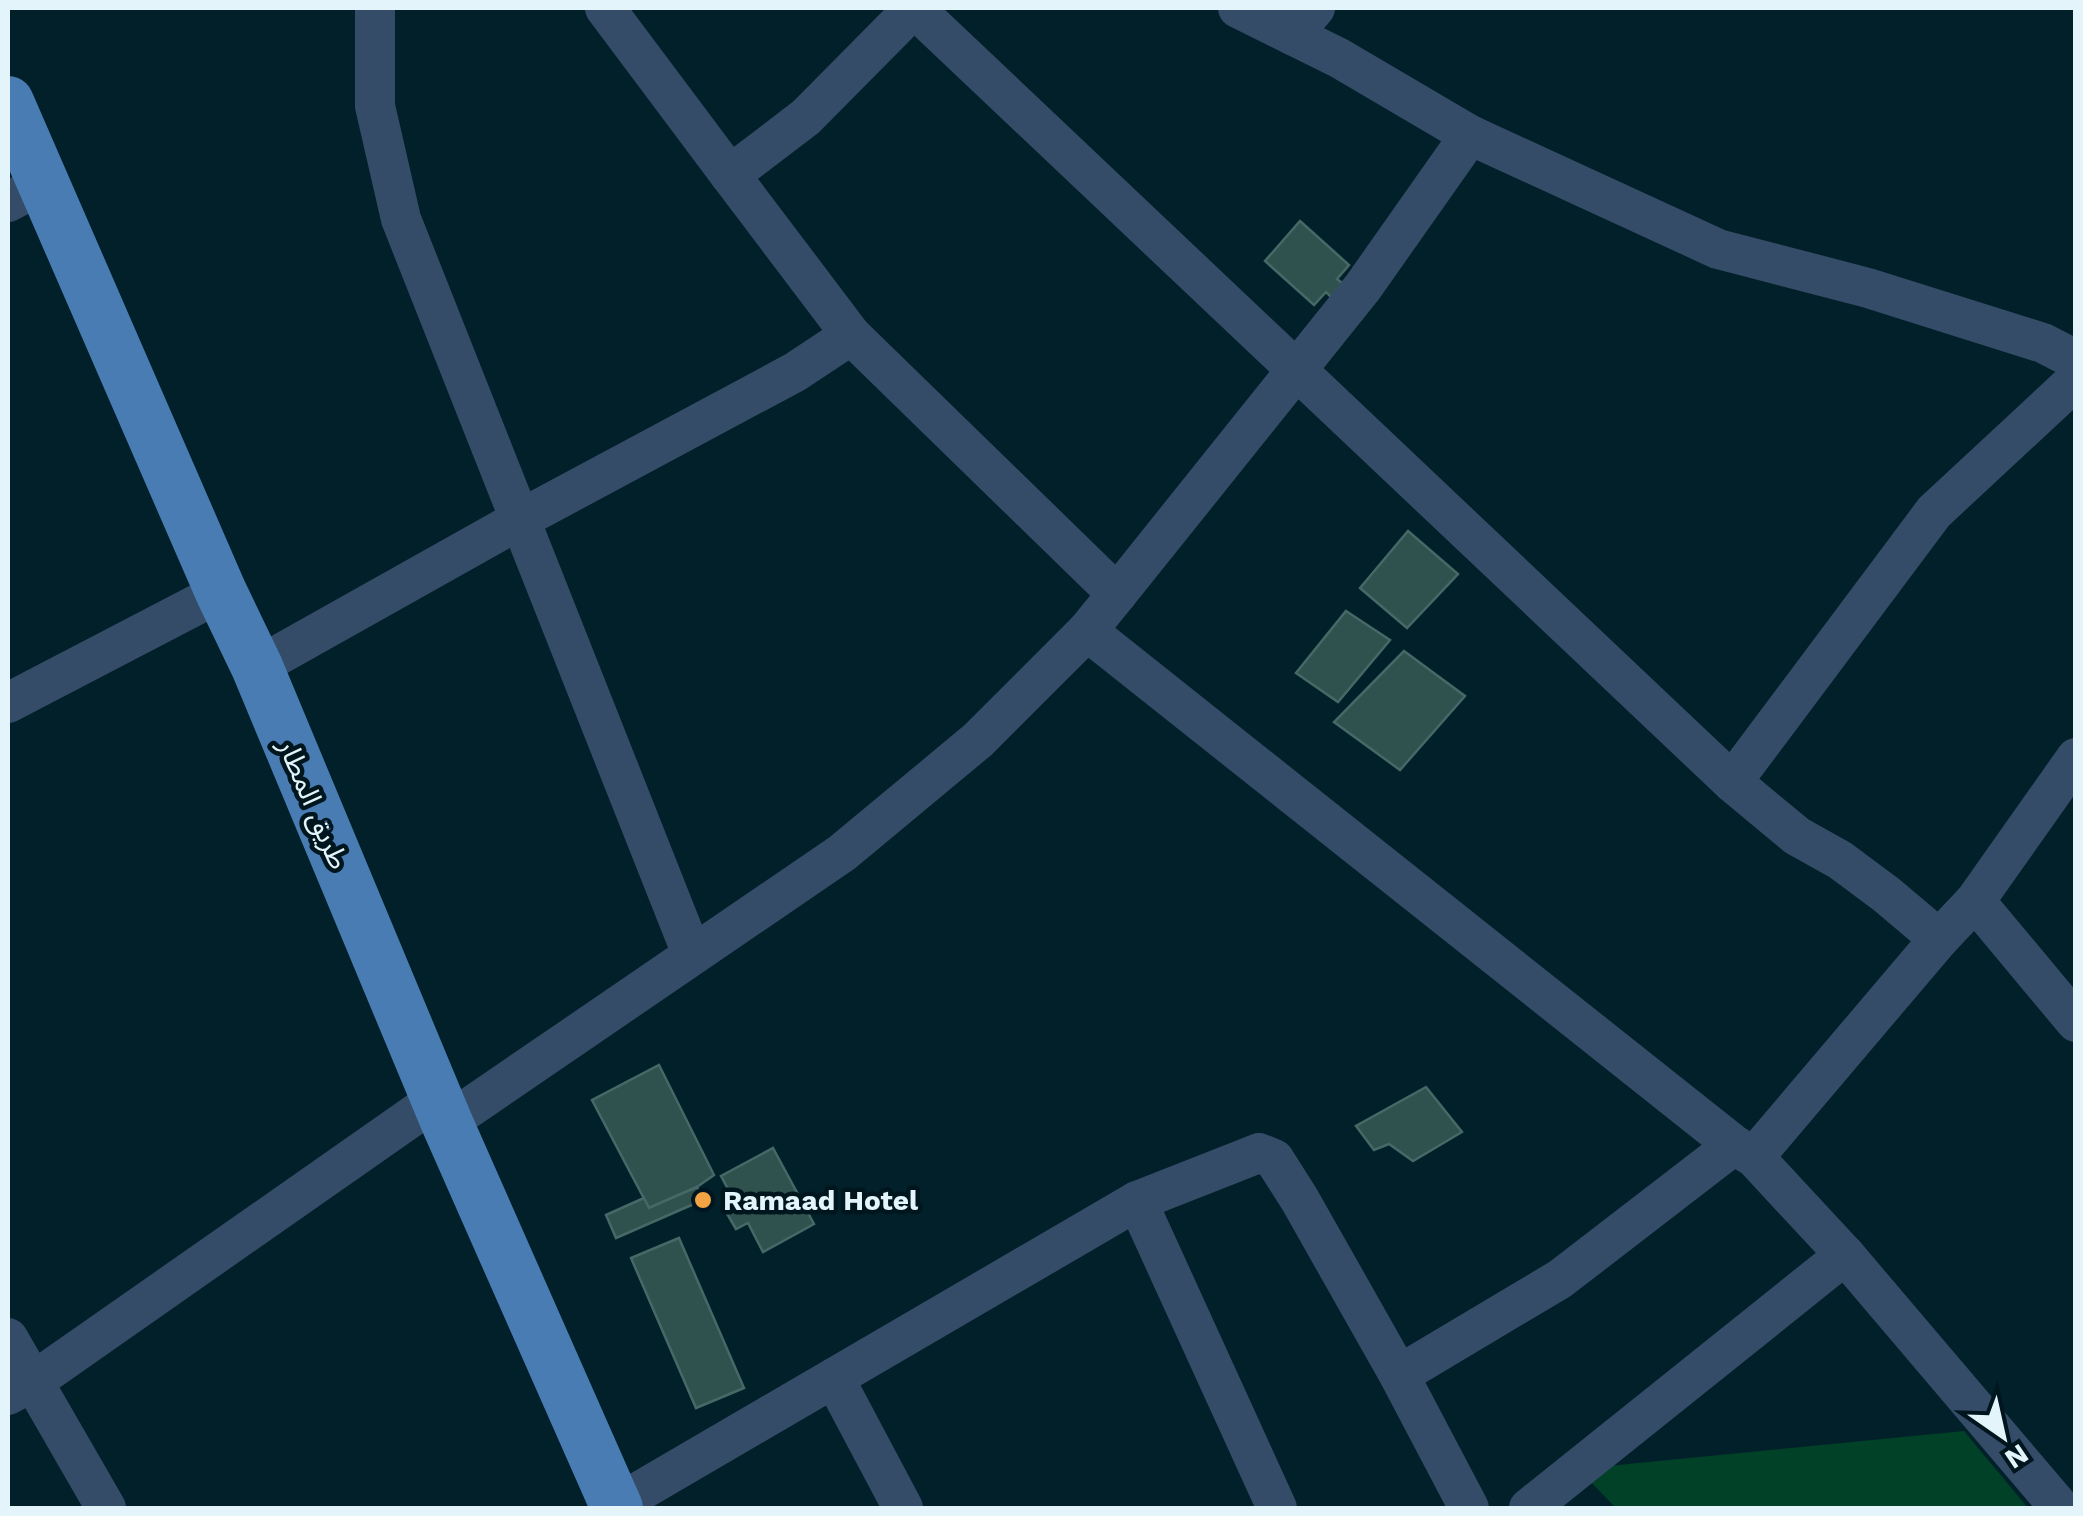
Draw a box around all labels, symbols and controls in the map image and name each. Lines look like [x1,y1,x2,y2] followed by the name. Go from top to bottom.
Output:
[270,733,356,875] street label: طريق المطار
[723,1184,919,1217] place label: Ramaad Hotel
[692,1189,714,1211] marker: Ramaad Hotel
[1953,1386,2053,1486] north arrow
[1999,1437,2035,1476] text: N

